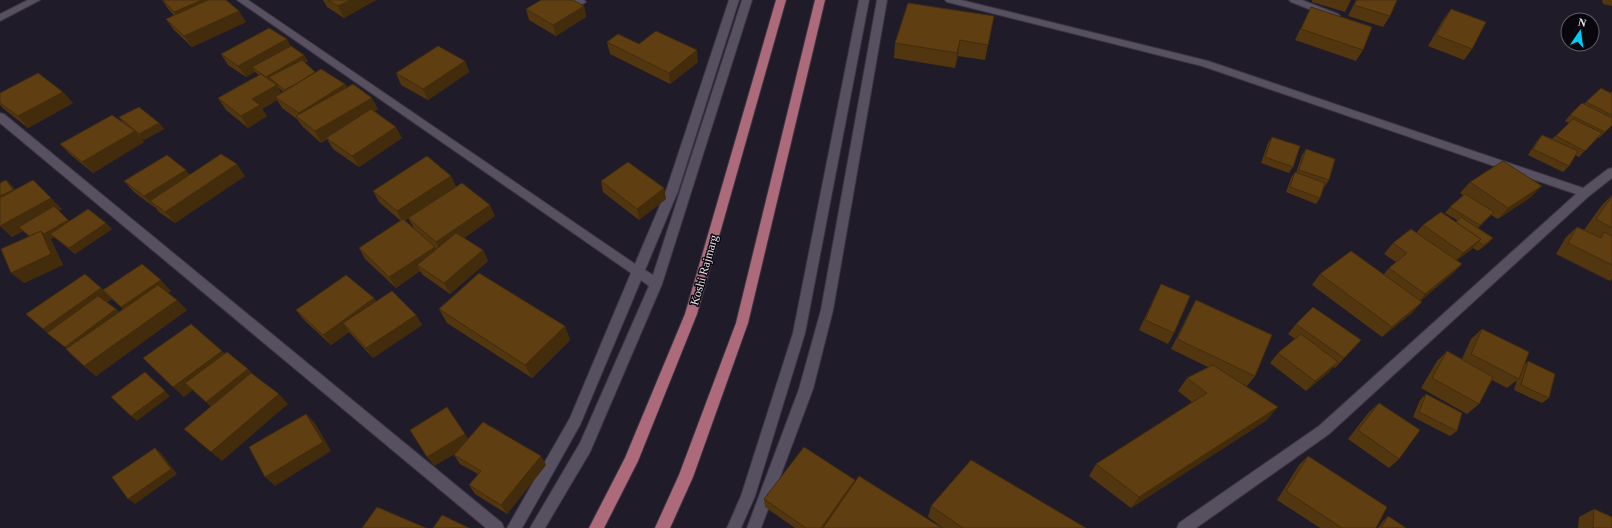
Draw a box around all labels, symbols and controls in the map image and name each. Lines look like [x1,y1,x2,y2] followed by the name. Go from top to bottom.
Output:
[1560,12,1600,52] north arrow
[1577,16,1588,29] text: N
[687,233,721,307] street label: Koshi Rajmarg

